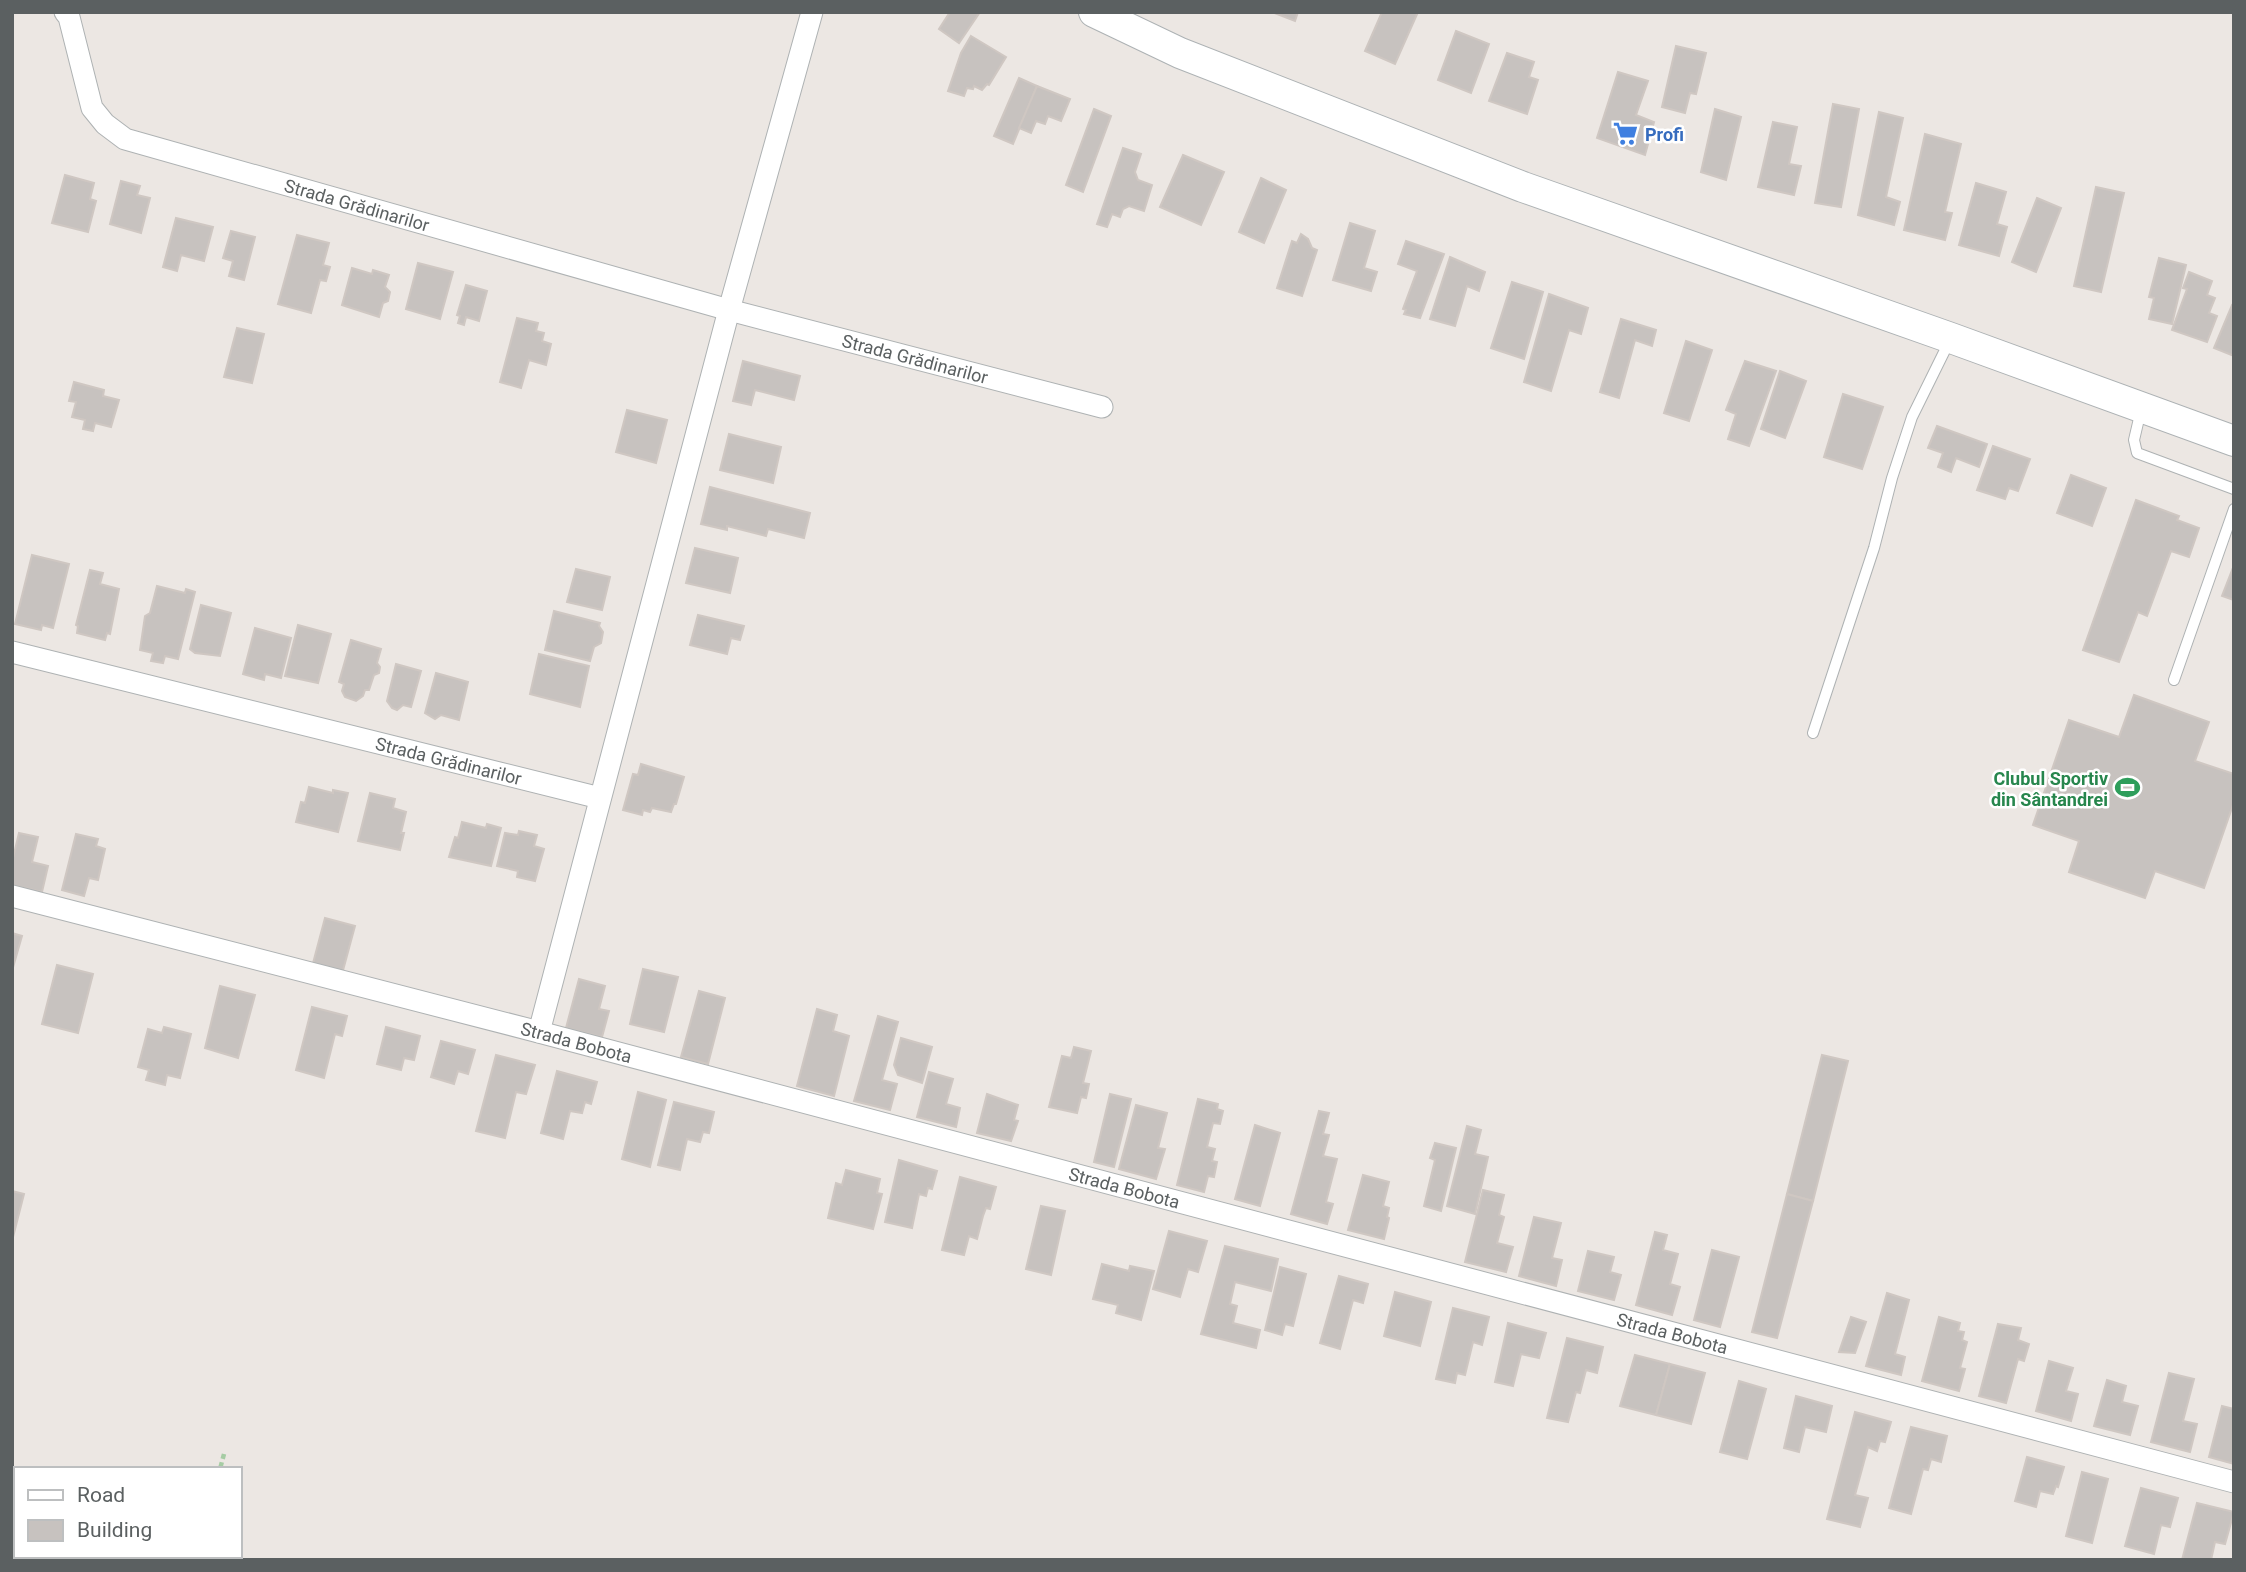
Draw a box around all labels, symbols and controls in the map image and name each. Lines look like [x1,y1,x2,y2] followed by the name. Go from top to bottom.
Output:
[1611,120,1639,148] supermarket icon: Profi
[1645,124,1684,145] place label: Profi
[282,174,432,235] street label: Strada Grădinarilor
[840,329,990,387] street label: Strada Grădinarilor
[373,732,524,789] street label: Strada Grădinarilor
[1991,768,2108,810] place label: Clubul Sportiv din Sântandrei
[2114,774,2142,802] sports icon: Clubul Sportiv din Sântandrei
[519,1017,634,1067] street label: Strada Bobota
[1067,1163,1182,1212] street label: Strada Bobota
[1615,1308,1730,1358] street label: Strada Bobota
[14,1467,242,1558] legend
[77,1483,125,1507] text: Road
[77,1518,152,1542] text: Building

